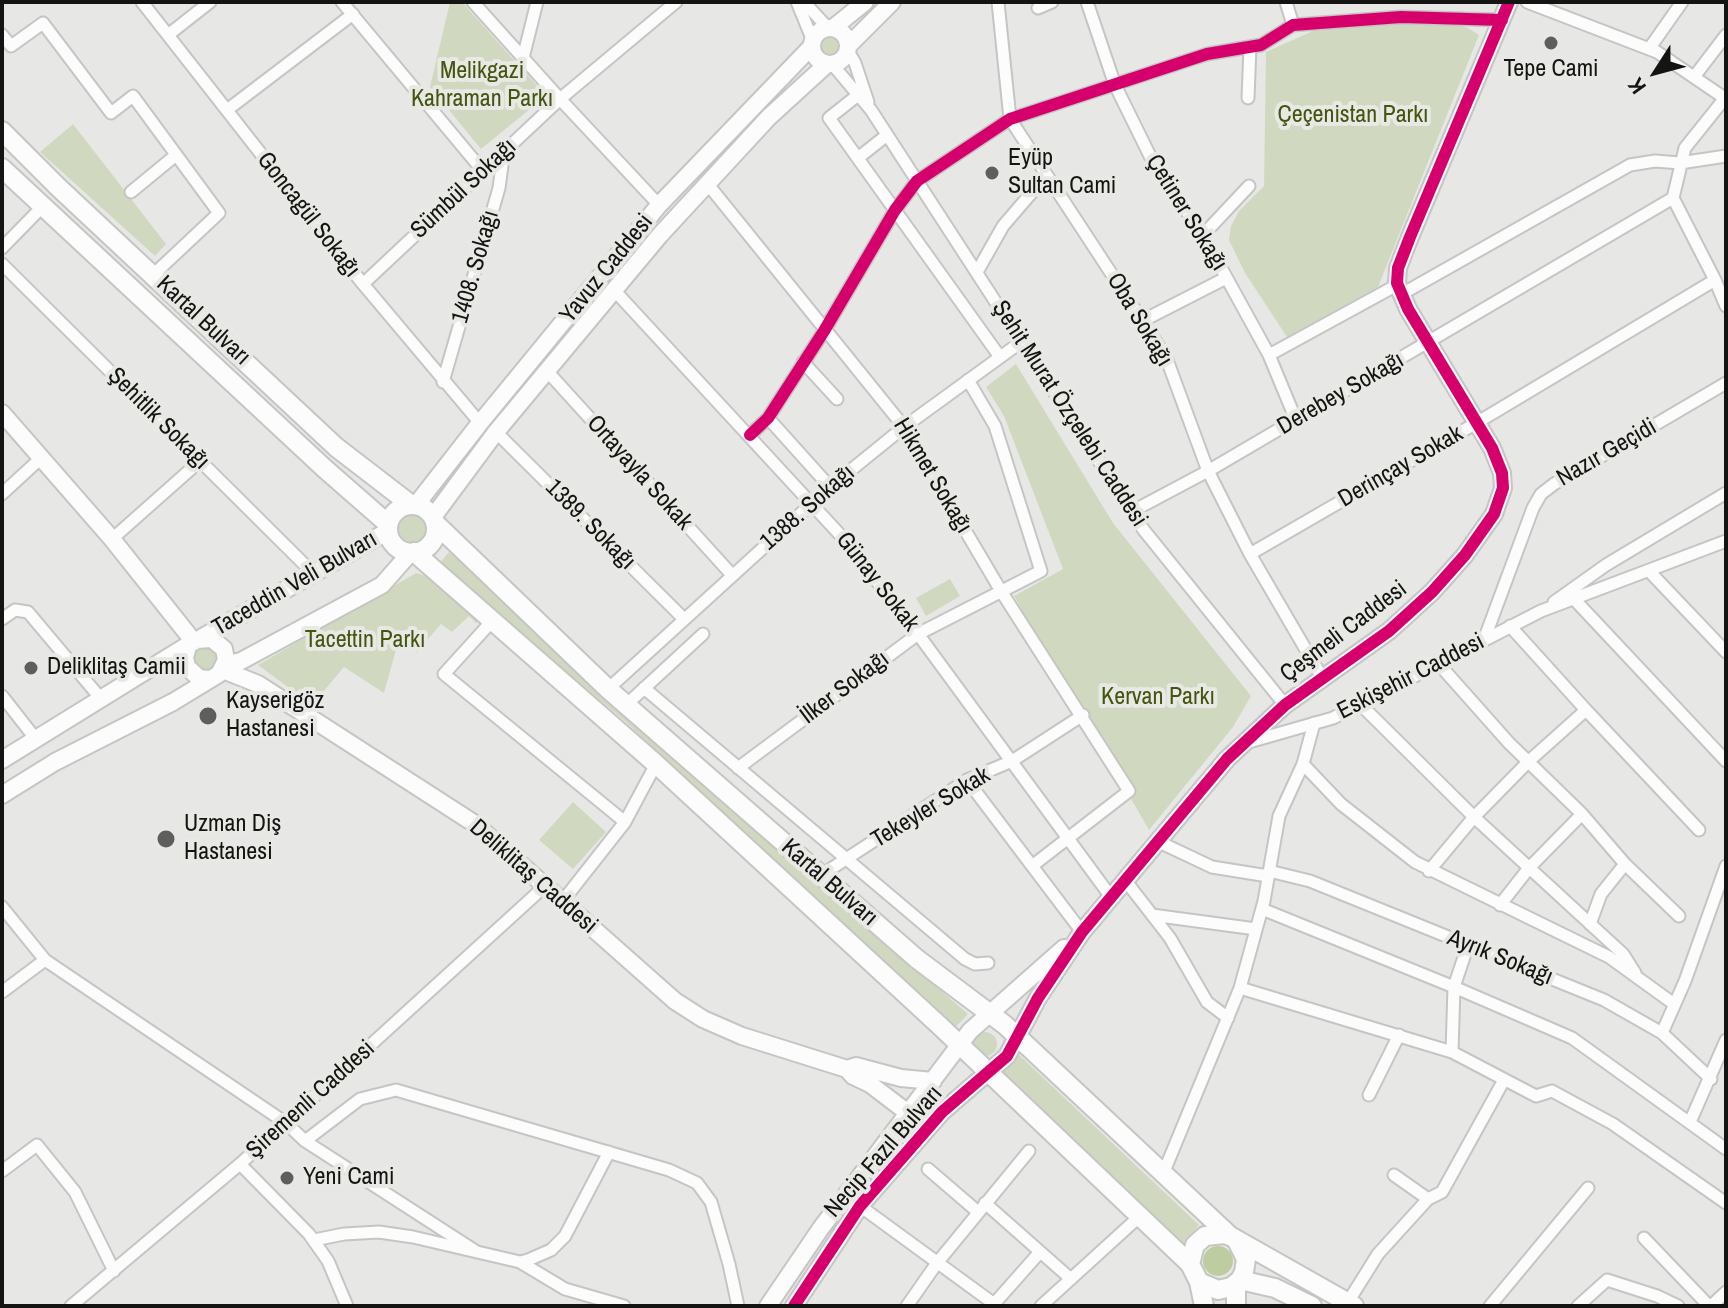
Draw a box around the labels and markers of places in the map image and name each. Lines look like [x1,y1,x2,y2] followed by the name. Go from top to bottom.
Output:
[1542,34,1560,52] marker: Tepe Cami
[1503,56,1599,84] place label: Tepe Cami
[1008,145,1116,201] place label: Eyüp Sultan Cami
[983,164,1001,182] marker: Eyüp Sultan Cami
[47,654,186,682] place label: Deliklitaş Camii
[22,659,40,677] marker: Deliklitaş Camii
[226,688,324,744] place label: Kayserigöz Hastanesi
[197,705,219,727] marker: Kayserigöz Hastanesi
[184,811,281,867] place label: Uzman Diş Hastanesi
[155,828,177,850] marker: Uzman Diş Hastanesi
[303,1164,394,1192] place label: Yeni Cami
[278,1169,296,1187] marker: Yeni Cami

